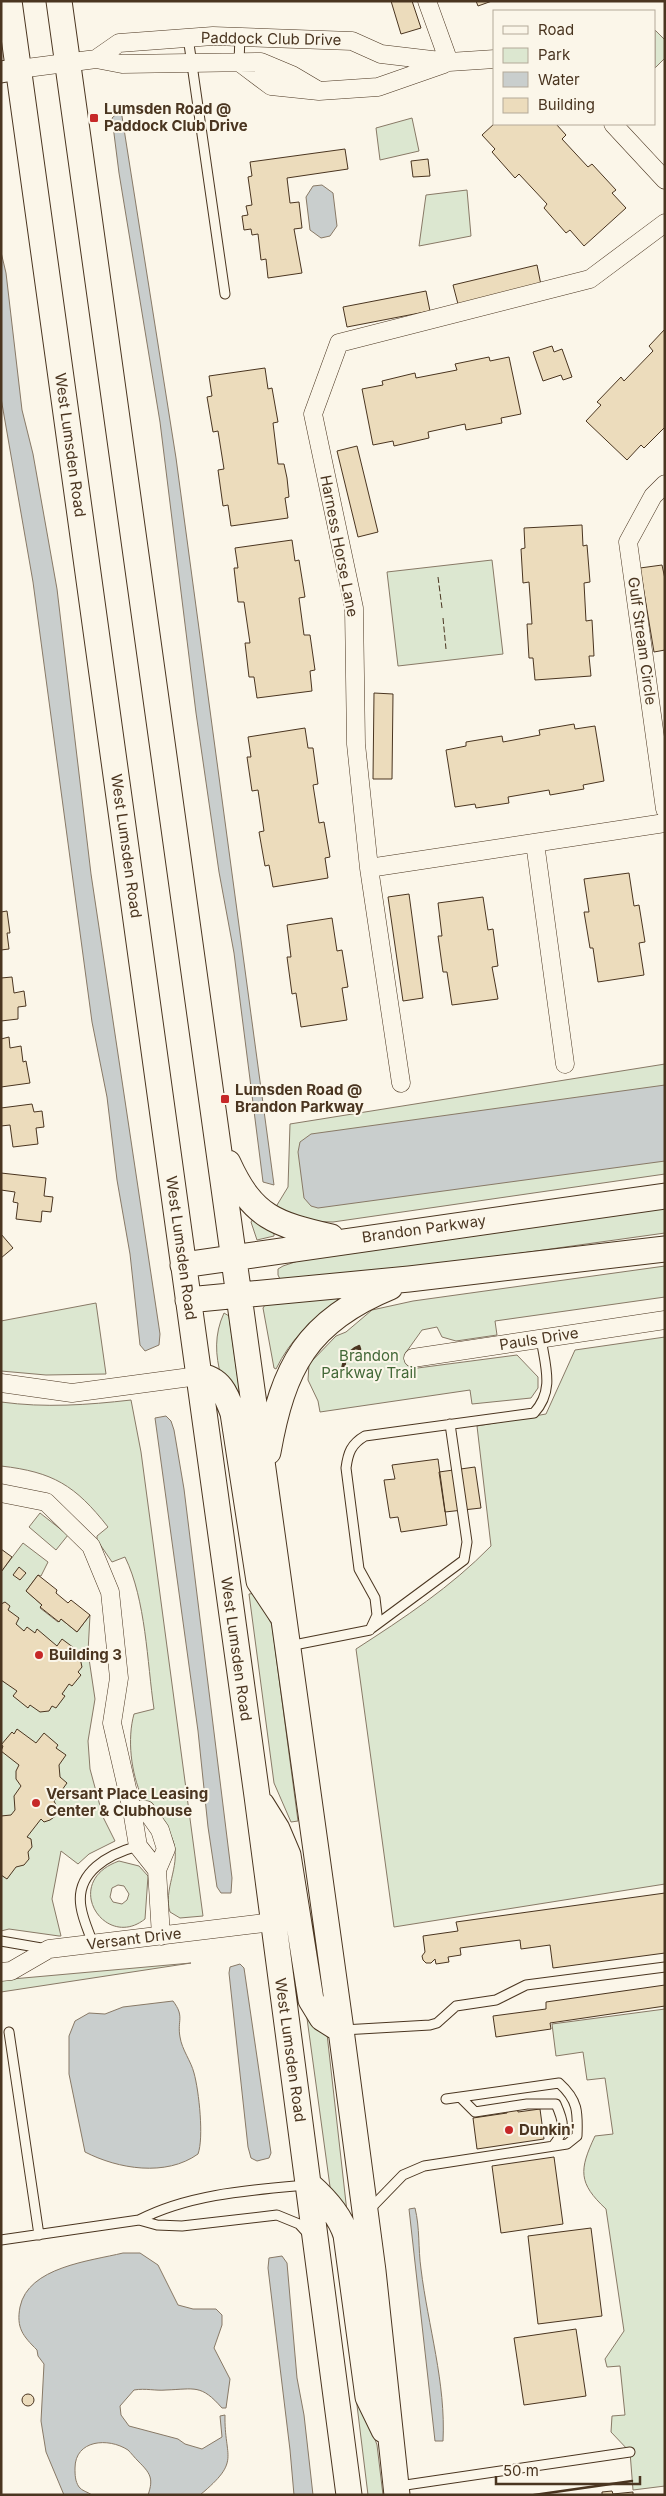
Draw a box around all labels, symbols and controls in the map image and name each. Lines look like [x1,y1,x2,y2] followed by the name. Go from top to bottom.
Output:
[493,10,656,125] legend
[538,20,574,39] text: Road
[201,28,341,49] street label: Paddock Club Drive
[538,45,571,64] text: Park
[538,70,580,89] text: Water
[538,95,595,114] text: Building
[104,99,248,135] place label: Lumsden Road @ Paddock Club Drive
[88,112,100,124] marker: Lumsden Road @ Paddock Club Drive
[51,372,90,518] street label: West Lumsden Road
[316,473,363,619] street label: Harness Horse Lane
[624,576,661,706] street label: Gulf Stream Circle
[107,773,146,919] street label: West Lumsden Road
[235,1080,364,1116] place label: Lumsden Road @ Brandon Parkway
[219,1093,231,1105] marker: Lumsden Road @ Brandon Parkway
[162,1175,201,1321] street label: West Lumsden Road
[361,1210,488,1247] street label: Brandon Parkway
[498,1323,580,1354] street label: Pauls Drive
[321,1346,417,1382] park label: Brandon Parkway Trail
[217,1576,256,1722] street label: West Lumsden Road
[49,1645,122,1664] place label: Building 3
[33,1649,45,1661] marker: Building 3
[46,1784,208,1820] place label: Versant Place Leasing Center & Clubhouse
[30,1797,42,1809] marker: Versant Place Leasing Center & Clubhouse
[85,1923,183,1954] street label: Versant Drive
[271,1977,310,2123] street label: West Lumsden Road
[519,2120,575,2139] place label: Dunkin'
[503,2124,515,2136] marker: Dunkin'
[496,2454,640,2486] scale bar
[503,2461,539,2480] text: 50 m

